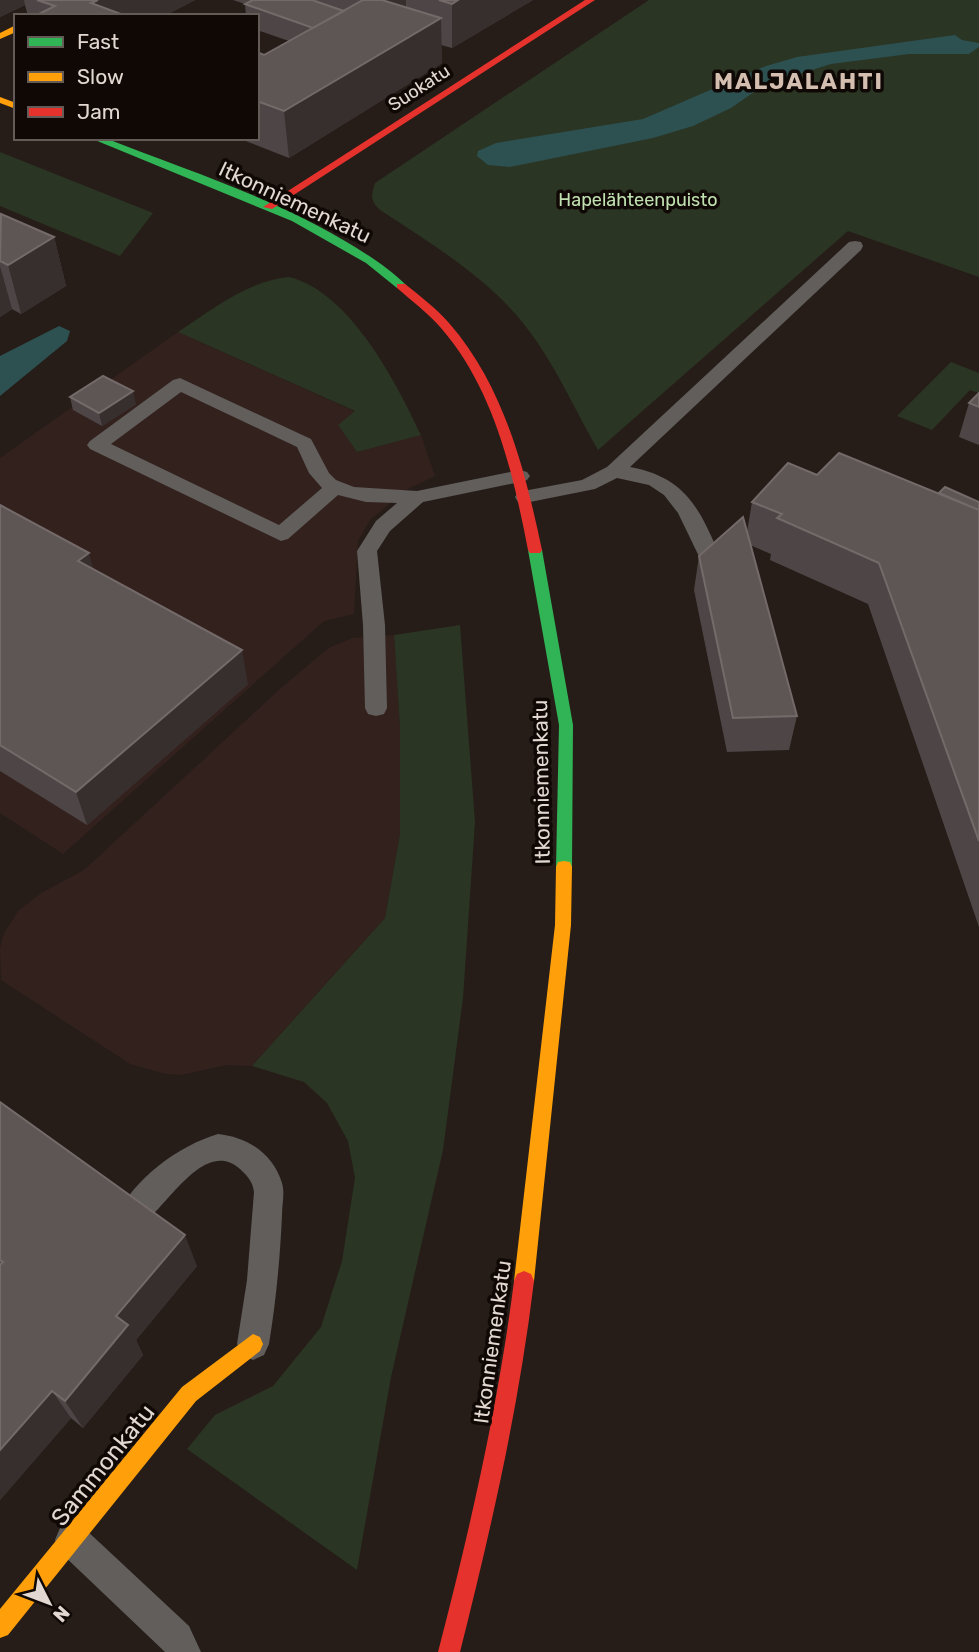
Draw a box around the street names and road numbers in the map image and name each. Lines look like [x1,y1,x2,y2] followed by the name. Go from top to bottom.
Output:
[384,60,454,116] street label: Suokatu
[215,156,375,248] street label: Itkonniemenkatu
[527,699,555,865] street label: Itkonniemenkatu
[468,1259,516,1425] street label: Itkonniemenkatu
[45,1399,161,1531] street label: Sammonkatu

